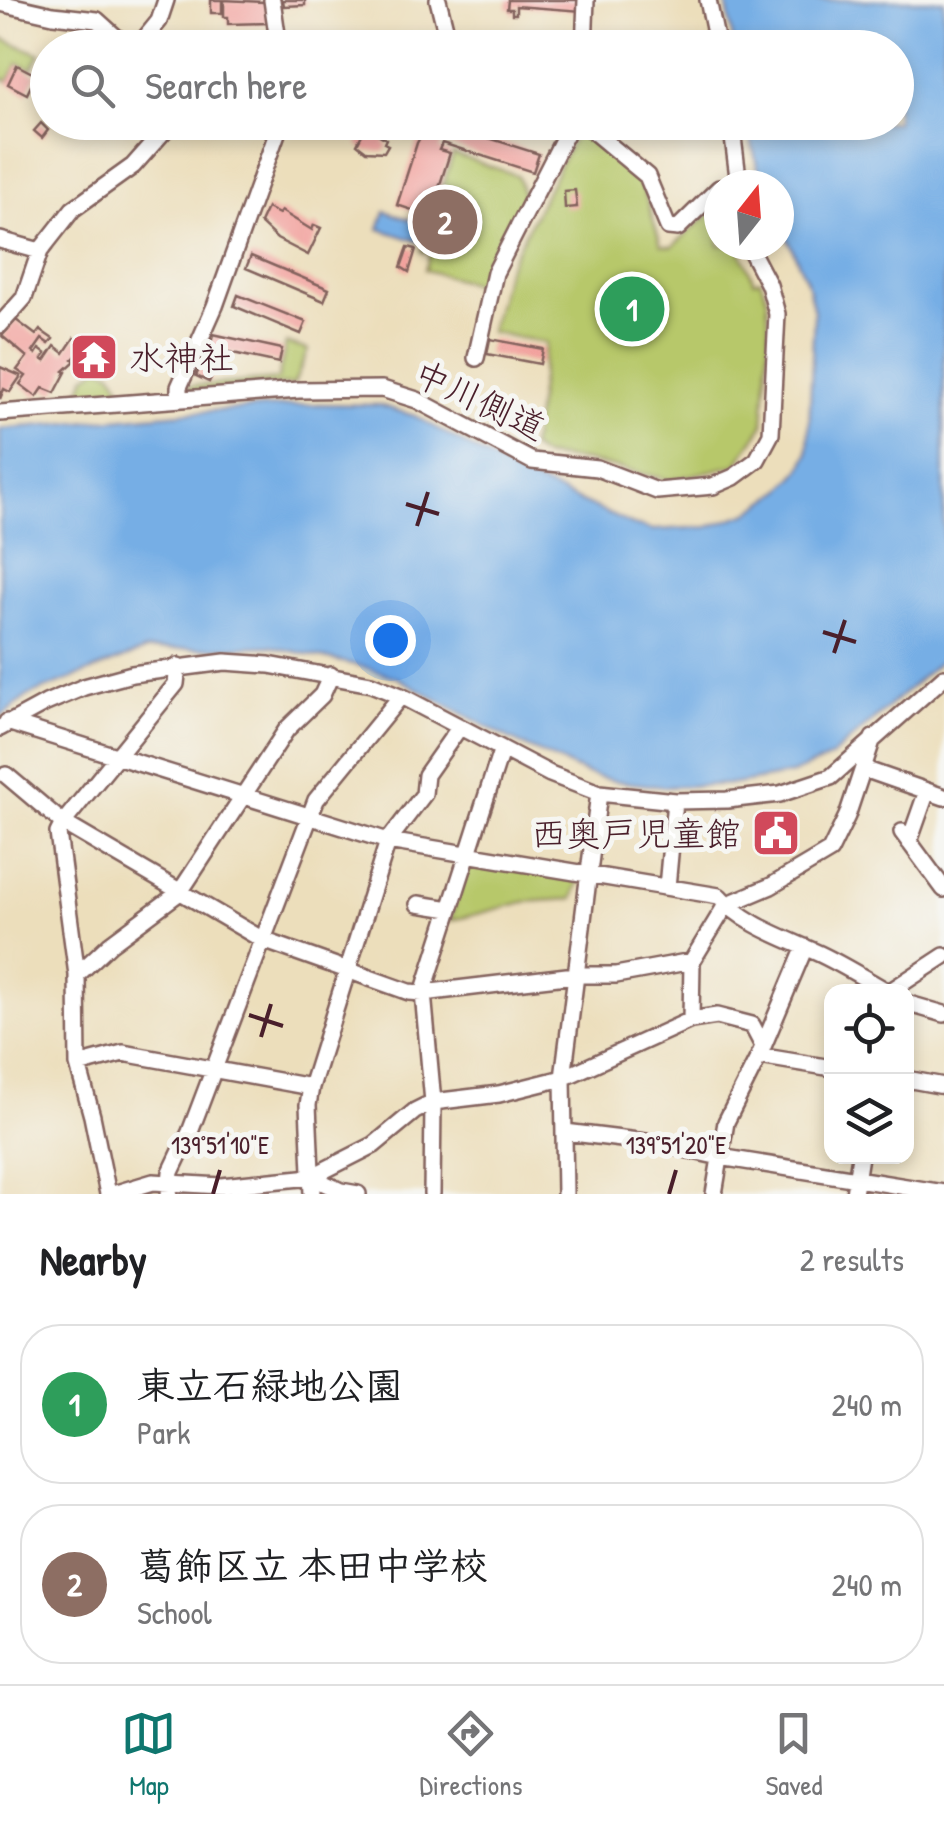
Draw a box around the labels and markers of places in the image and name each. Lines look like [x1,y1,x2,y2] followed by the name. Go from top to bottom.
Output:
[412,184,478,260] pin: 2
[600,272,664,346] pin: 1
[68,331,120,383] temple icon: 水神社
[129,334,234,381] place label: 水神社
[750,807,802,859] public building icon: 西奥戸児童館
[531,810,741,857] place label: 西奥戸児童館

